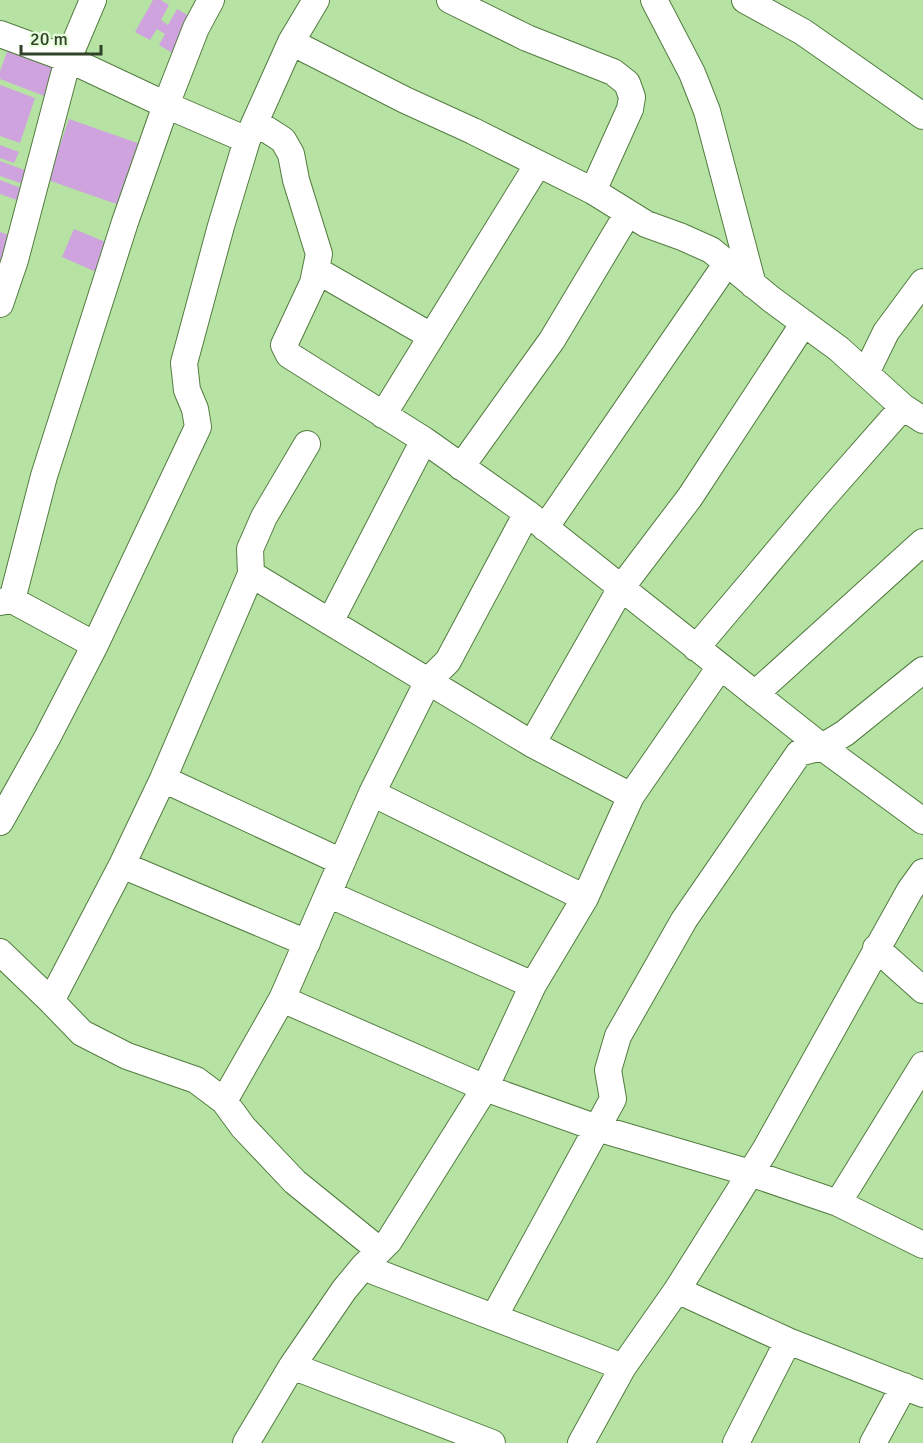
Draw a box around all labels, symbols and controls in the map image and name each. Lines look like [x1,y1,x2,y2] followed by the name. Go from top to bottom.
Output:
[21,18,100,56] scale bar
[30,28,68,50] text: 20 m

